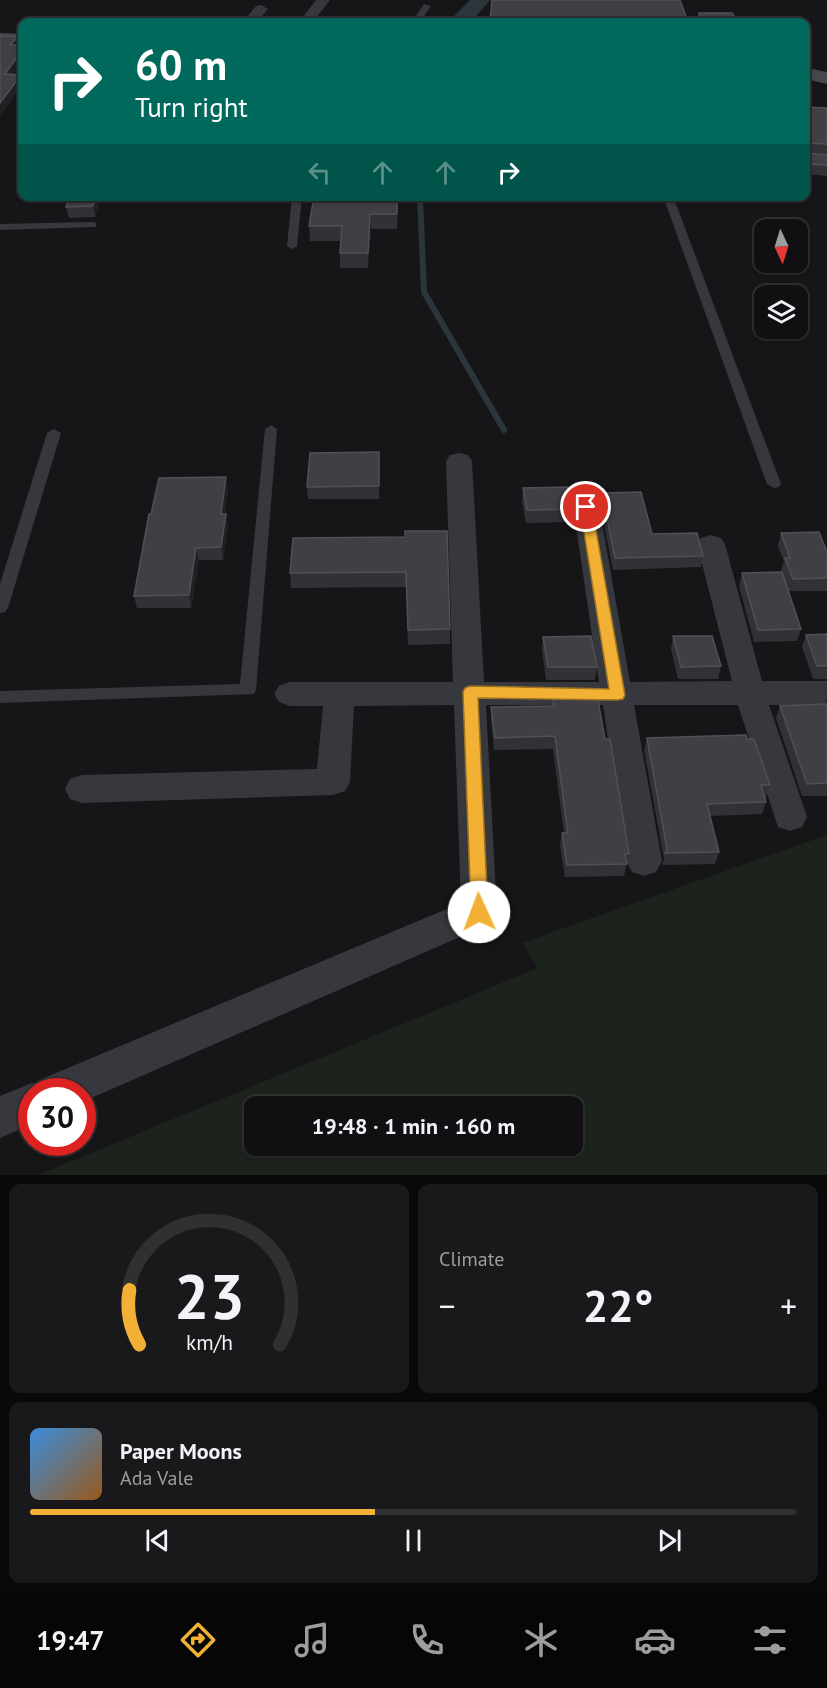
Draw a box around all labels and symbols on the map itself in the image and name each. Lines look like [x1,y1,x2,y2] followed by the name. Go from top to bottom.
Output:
[754,219,808,273] north arrow
[560,481,611,532] pin
[447,880,511,944] position arrow
[18,1078,96,1156] speed limit sign: 30

